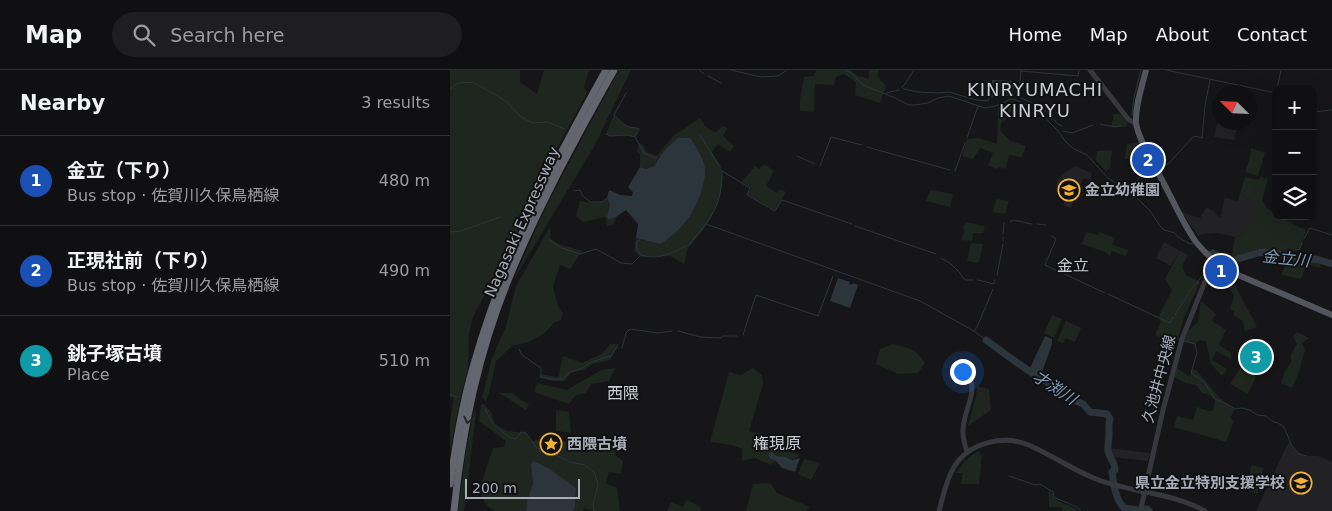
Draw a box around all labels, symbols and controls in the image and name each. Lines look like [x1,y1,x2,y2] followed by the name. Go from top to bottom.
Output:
[112,12,462,57] search box
[25,21,82,49] text: Map
[130,21,158,49] icon: search
[170,24,284,46] text: Search here
[1009,24,1062,45] text: Home
[1090,24,1128,45] text: Map
[1156,24,1209,45] text: About
[1237,24,1307,45] text: Contact
[967,79,1103,121] district label: KINRYUMACHI KINRYU
[1212,85,1257,130] north arrow
[1272,85,1317,220] map controls
[1272,85,1317,130] button: +
[20,91,105,115] text: Nearby
[361,93,430,112] text: 3 results
[1272,130,1317,175] button: −
[1132,141,1164,179] pin: 2
[481,144,563,300] street label: Nagasaki Expressway
[67,159,181,181] text: 金立（下り）
[30,171,42,190] text: 1
[379,171,430,190] text: 480 m
[1272,175,1317,220] button: layers
[1057,178,1081,202] school or university icon: 金立幼稚園
[1085,181,1160,199] place label: 金立幼稚園
[67,186,279,205] text: Bus stop · 佐賀川久保鳥栖線
[1261,247,1313,271] water label: 金立川
[67,249,219,271] text: 正現社前（下り）
[1205,252,1237,290] pin: 1
[1057,256,1089,275] district label: 金立
[30,261,42,280] text: 2
[379,261,430,280] text: 490 m
[67,276,279,295] text: Bus stop · 佐賀川久保鳥栖線
[1139,333,1179,425] street label: 久池井中央線
[1240,338,1272,376] pin: 3
[67,342,162,364] text: 銚子塚古墳
[30,351,42,370] text: 3
[379,351,430,370] text: 510 m
[950,359,976,385] your location
[67,365,110,384] text: Place
[1029,366,1082,410] water label: 才渕川
[607,384,639,403] district label: 西隈
[463,416,474,425] one-way arrow
[539,432,563,456] place icon: 西隈古墳
[753,434,801,453] district label: 権現原
[567,435,627,453] place label: 西隈古墳
[1289,471,1313,495] school or university icon: 県立金立特別支援学校
[1135,474,1285,492] place label: 県立金立特別支援学校
[465,476,580,499] scale bar
[472,480,517,496] text: 200 m

